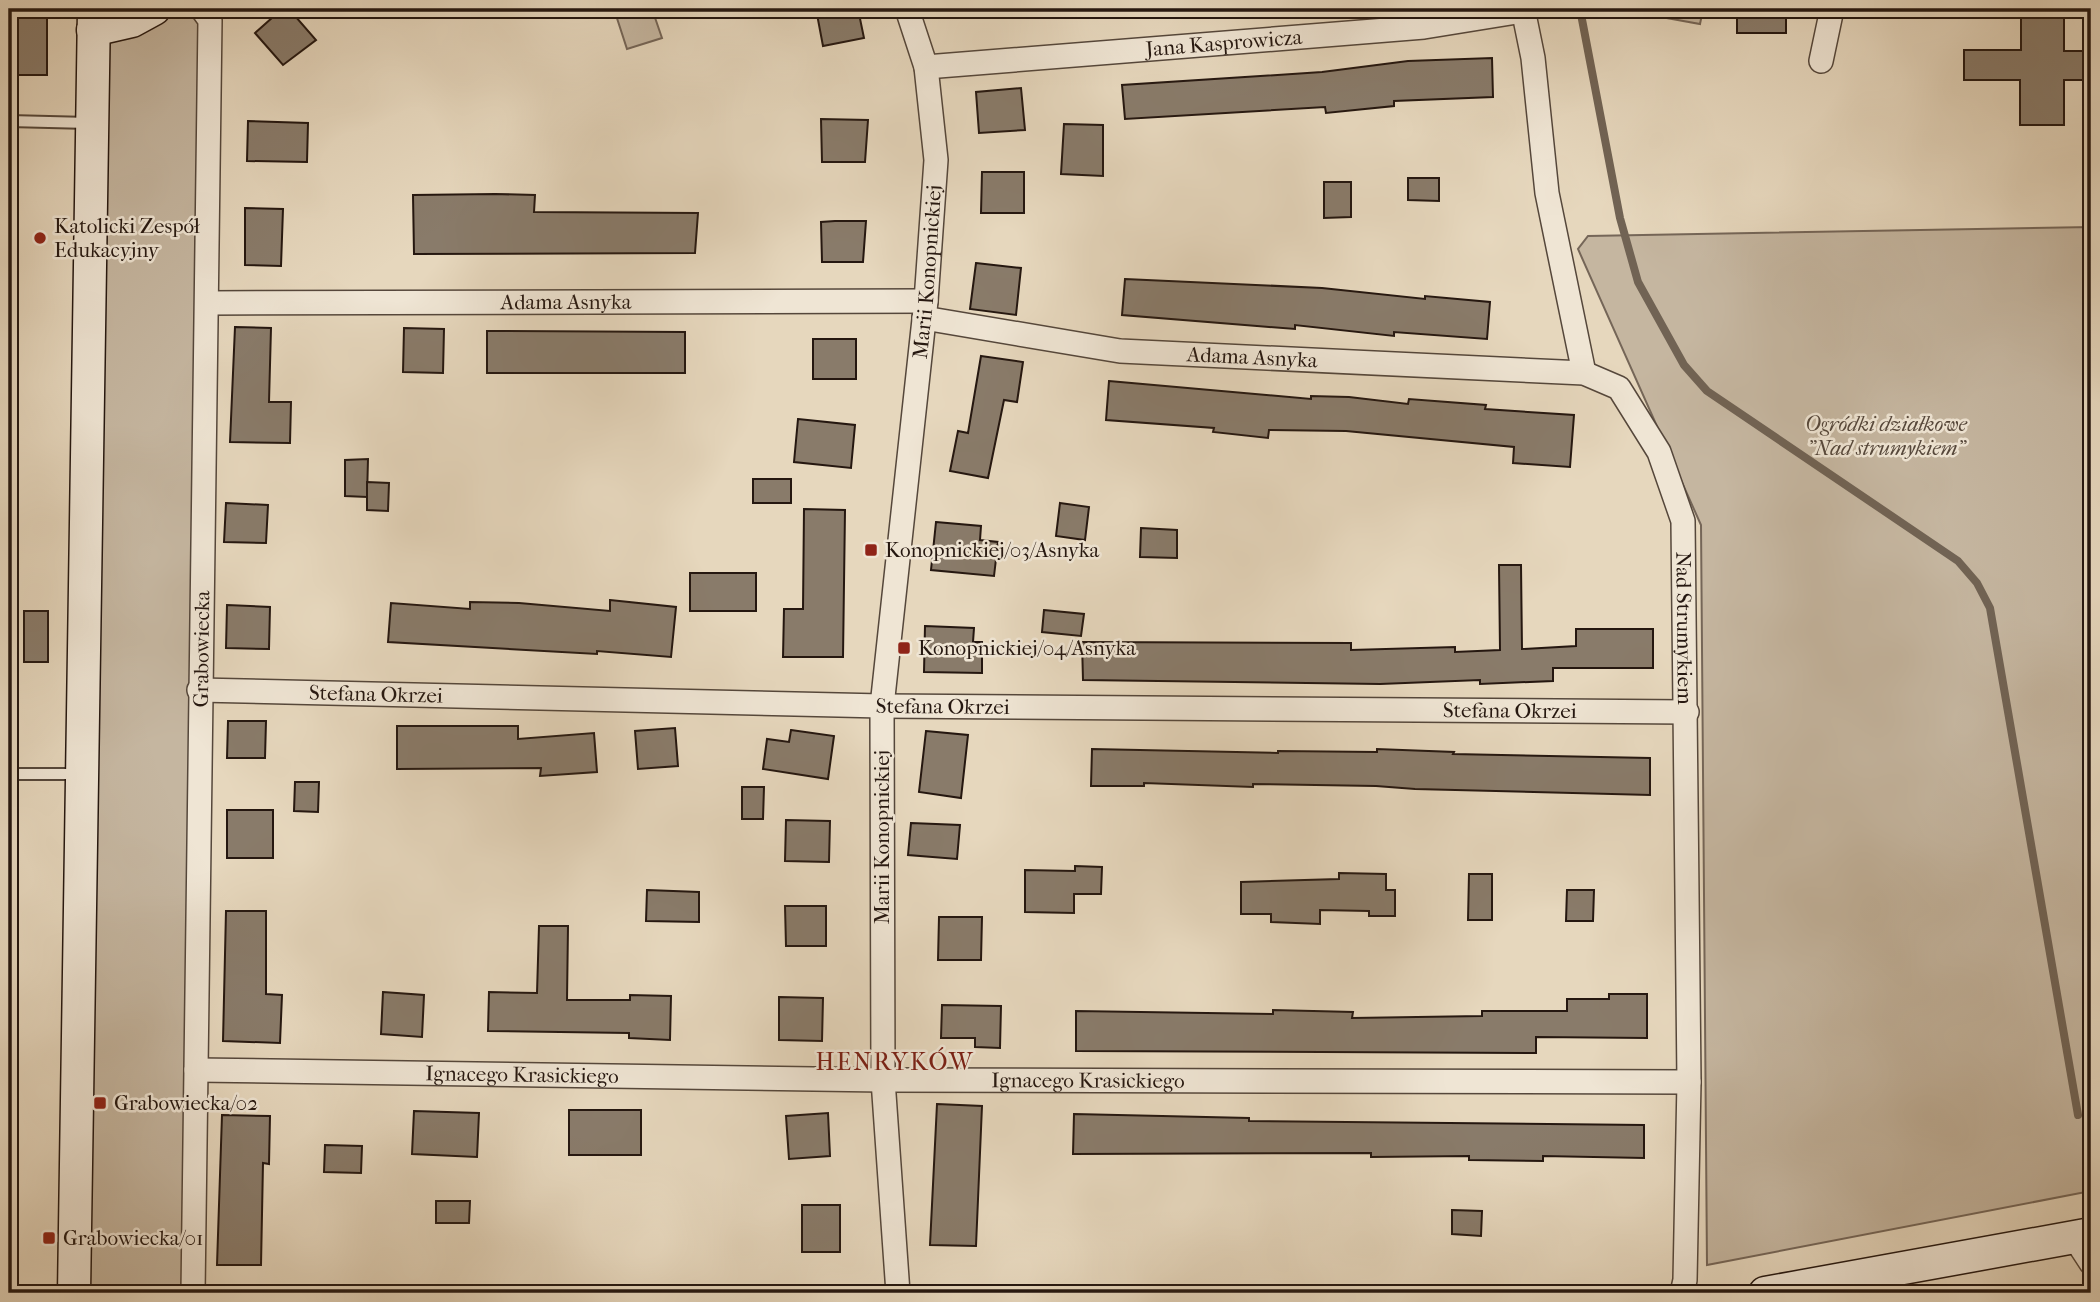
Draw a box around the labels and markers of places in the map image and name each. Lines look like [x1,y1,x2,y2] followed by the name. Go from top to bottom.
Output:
[54,214,200,262] place label: Katolicki Zespół Edukacyjny
[32,230,48,246] marker: Katolicki Zespół Edukacyjny
[885,538,1100,562] place label: Konopnickiej/03/Asnyka
[863,542,879,558] marker: Konopnickiej/03/Asnyka
[918,636,1136,660] place label: Konopnickiej/04/Asnyka
[896,640,912,656] marker: Konopnickiej/04/Asnyka
[114,1091,258,1115] place label: Grabowiecka/02
[92,1095,108,1111] marker: Grabowiecka/02
[63,1226,204,1250] place label: Grabowiecka/01
[41,1230,57,1246] marker: Grabowiecka/01

